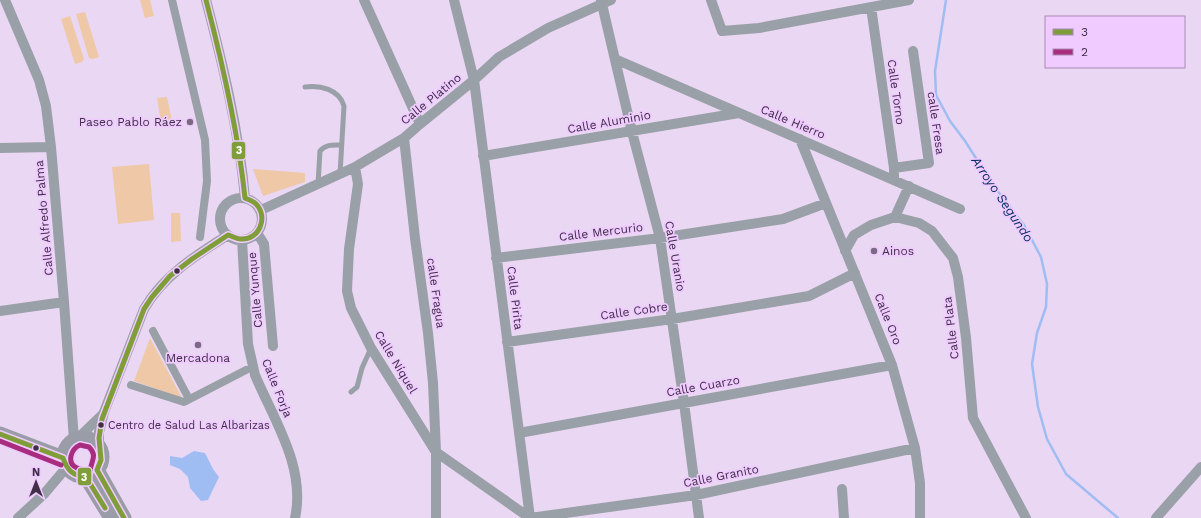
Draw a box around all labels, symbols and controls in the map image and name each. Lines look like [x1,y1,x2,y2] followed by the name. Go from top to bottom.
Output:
[1045,16,1185,68] legend
[1081,25,1088,39] text: 3
[1081,45,1088,59] text: 2
[884,58,908,126] street label: Calle Torno
[398,70,464,128] street label: Calle Platino
[925,91,947,156] street label: calle Fresa
[758,102,828,142] street label: Calle Hierro
[566,108,652,136] street label: Calle Aluminio
[79,115,182,129] place label: Paseo Pablo Ráez
[185,117,195,127] marker: Paseo Pablo Ráez
[231,141,246,160] line badge: 3
[236,144,243,157] text: 3
[968,153,1037,245] water label: Arroyo Segundo
[32,160,56,276] street label: Calle Alfredo Palma
[558,220,644,244] street label: Calle Mercurio
[662,220,688,292] street label: Calle Uranio
[882,244,914,258] place label: Ainos
[869,246,879,256] marker: Ainos
[245,252,265,328] street label: Calle Yunque
[424,257,448,329] street label: calle Fragua
[504,265,526,331] street label: Calle Pirita
[172,266,182,276] unlabelled marker
[871,291,905,347] street label: Calle Oro
[940,296,962,360] street label: Calle Plata
[599,299,669,323] street label: Calle Cobre
[372,328,420,396] street label: Calle Níquel
[193,340,203,350] marker: Mercadona
[166,351,230,365] place label: Mercadona
[259,357,295,420] street label: Calle Forja
[665,373,741,399] street label: Calle Cuarzo
[108,419,270,432] place label: Centro de Salud Las Albarizas
[96,420,106,430] marker: Centro de Salud Las Albarizas
[31,443,41,453] unlabelled marker
[16,462,56,502] north arrow
[682,462,760,490] street label: Calle Granito
[32,466,40,479] text: N
[77,467,92,486] line badge: 3
[81,471,88,484] text: 3

